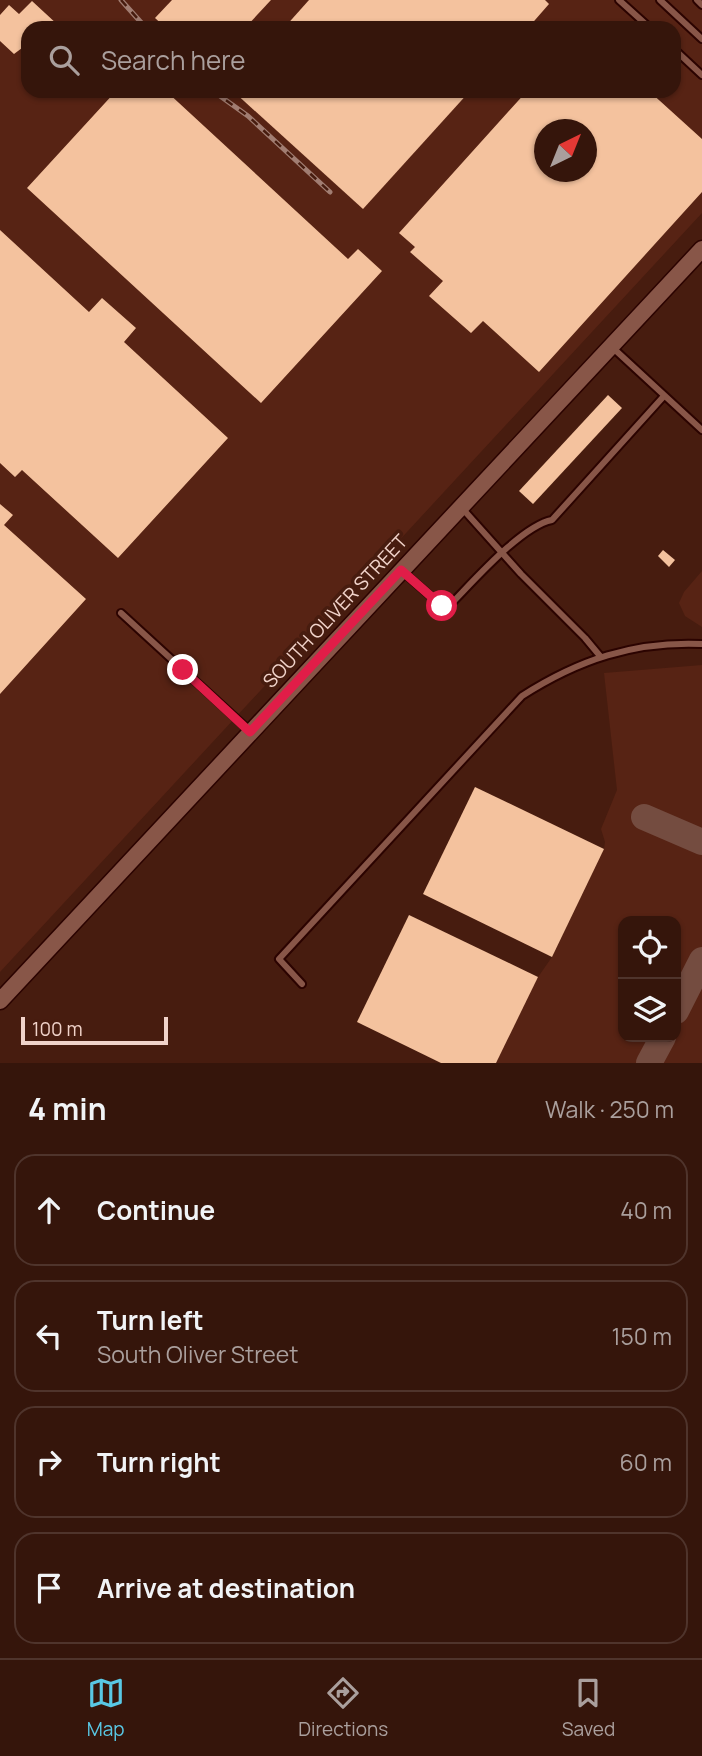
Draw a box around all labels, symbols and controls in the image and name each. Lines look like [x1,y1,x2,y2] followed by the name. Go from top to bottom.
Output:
[21,21,681,98] search box
[45,41,83,79] icon: search
[101,42,246,78] text: Search here
[534,119,597,182] north arrow
[257,528,413,693] street label: SOUTH OLIVER STREET
[426,590,457,621] route start
[167,654,198,685] route end
[618,916,681,1042] map controls
[618,916,681,979] button: locate
[618,979,681,1042] button: layers
[21,1014,168,1046] scale bar
[32,1016,83,1042] text: 100 m
[28,1088,106,1129] text: 4 min
[545,1093,674,1125] text: Walk · 250 m
[30,1191,68,1229] icon: ahead
[97,1192,215,1228] text: Continue
[620,1194,672,1226] text: 40 m
[97,1302,204,1338] text: Turn left
[30,1317,68,1355] icon: left
[612,1320,672,1352] text: 150 m
[97,1338,298,1370] text: South Oliver Street
[30,1443,68,1481] icon: right
[97,1444,221,1480] text: Turn right
[620,1446,672,1478] text: 60 m
[30,1569,68,1607] icon: arrive
[97,1570,355,1606] text: Arrive at destination
[87,1674,125,1742] tab: Map
[298,1674,388,1742] tab: Directions
[562,1674,615,1742] tab: Saved

